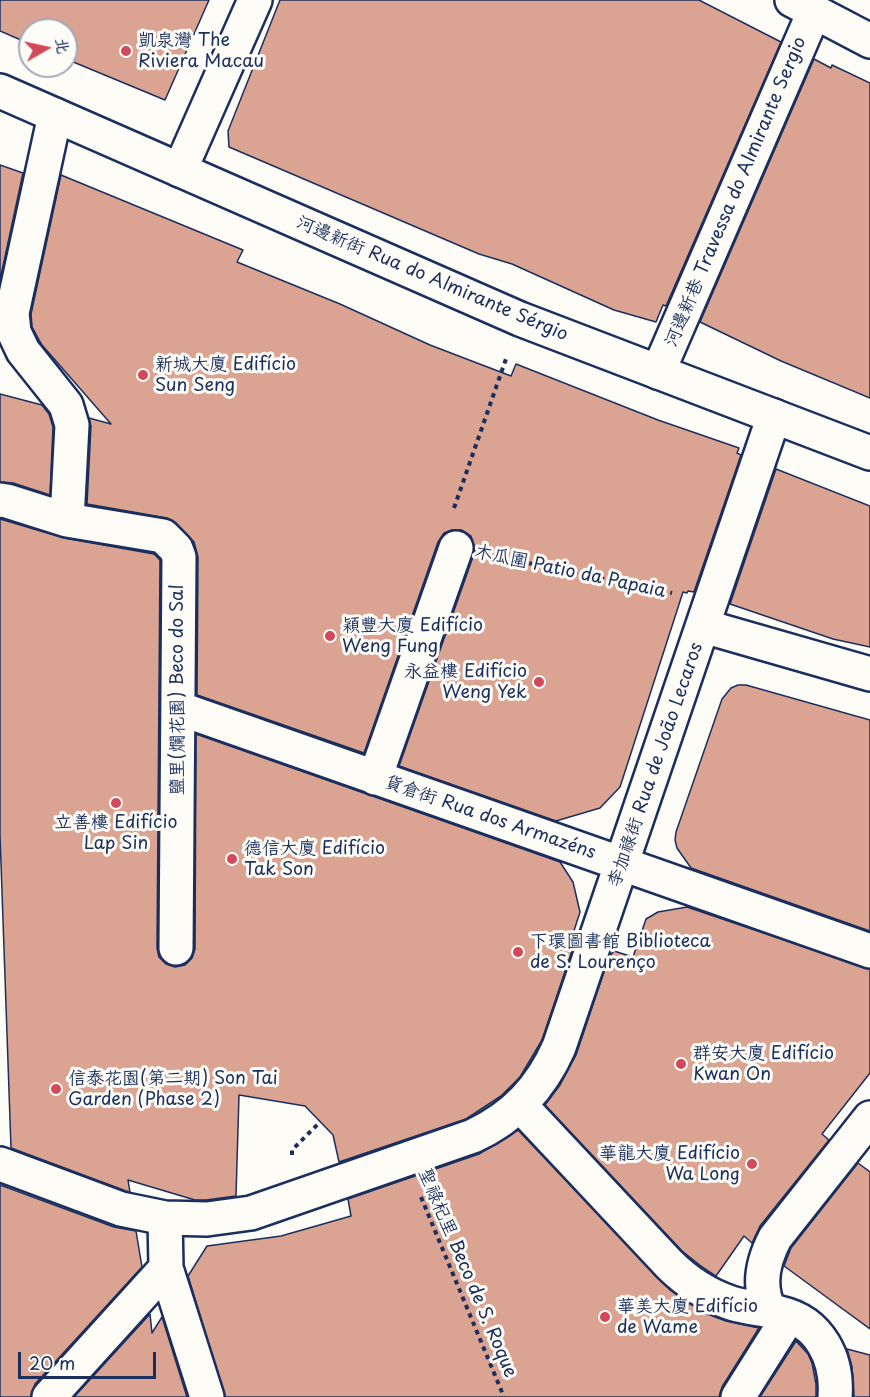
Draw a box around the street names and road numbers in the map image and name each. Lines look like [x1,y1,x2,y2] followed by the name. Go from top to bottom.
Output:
[661,34,811,350] street label: 河邊新巷 Travessa do Almirante Sergio
[293,212,571,346] street label: 河邊新街 Rua do Almirante Sérgio
[472,541,668,603] street label: 木瓜圍 Patio da Papaia
[167,584,189,796] street label: 鹽里(爛花園) Beco do Sal
[604,640,708,890] street label: 李加祿街 Rua de João Lecaros
[382,772,598,864] street label: 貨倉街 Rua dos Armazéns
[413,1165,521,1381] street label: 聖祿杞里 Beco de S. Roque

